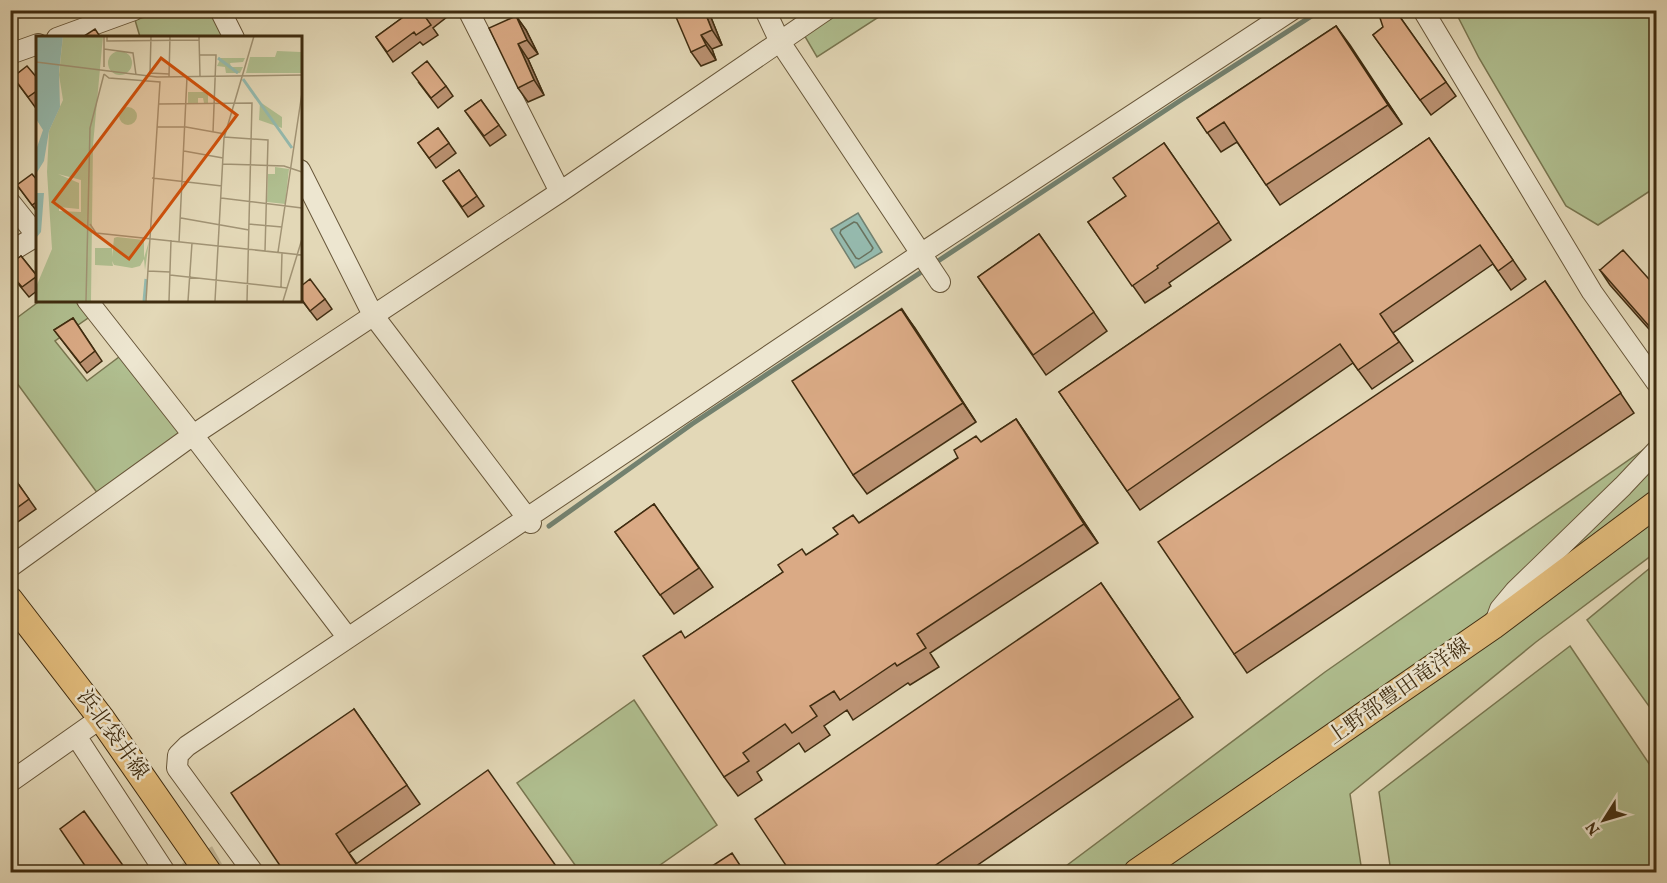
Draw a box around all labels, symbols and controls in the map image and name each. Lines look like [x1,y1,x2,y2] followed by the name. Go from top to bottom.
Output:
[36,36,302,302] inset map
[1322,632,1476,752] street label: 上野部豊田竜洋線
[69,684,155,786] street label: 浜北袋井線
[1574,790,1634,850] north arrow
[1581,816,1606,839] text: N

